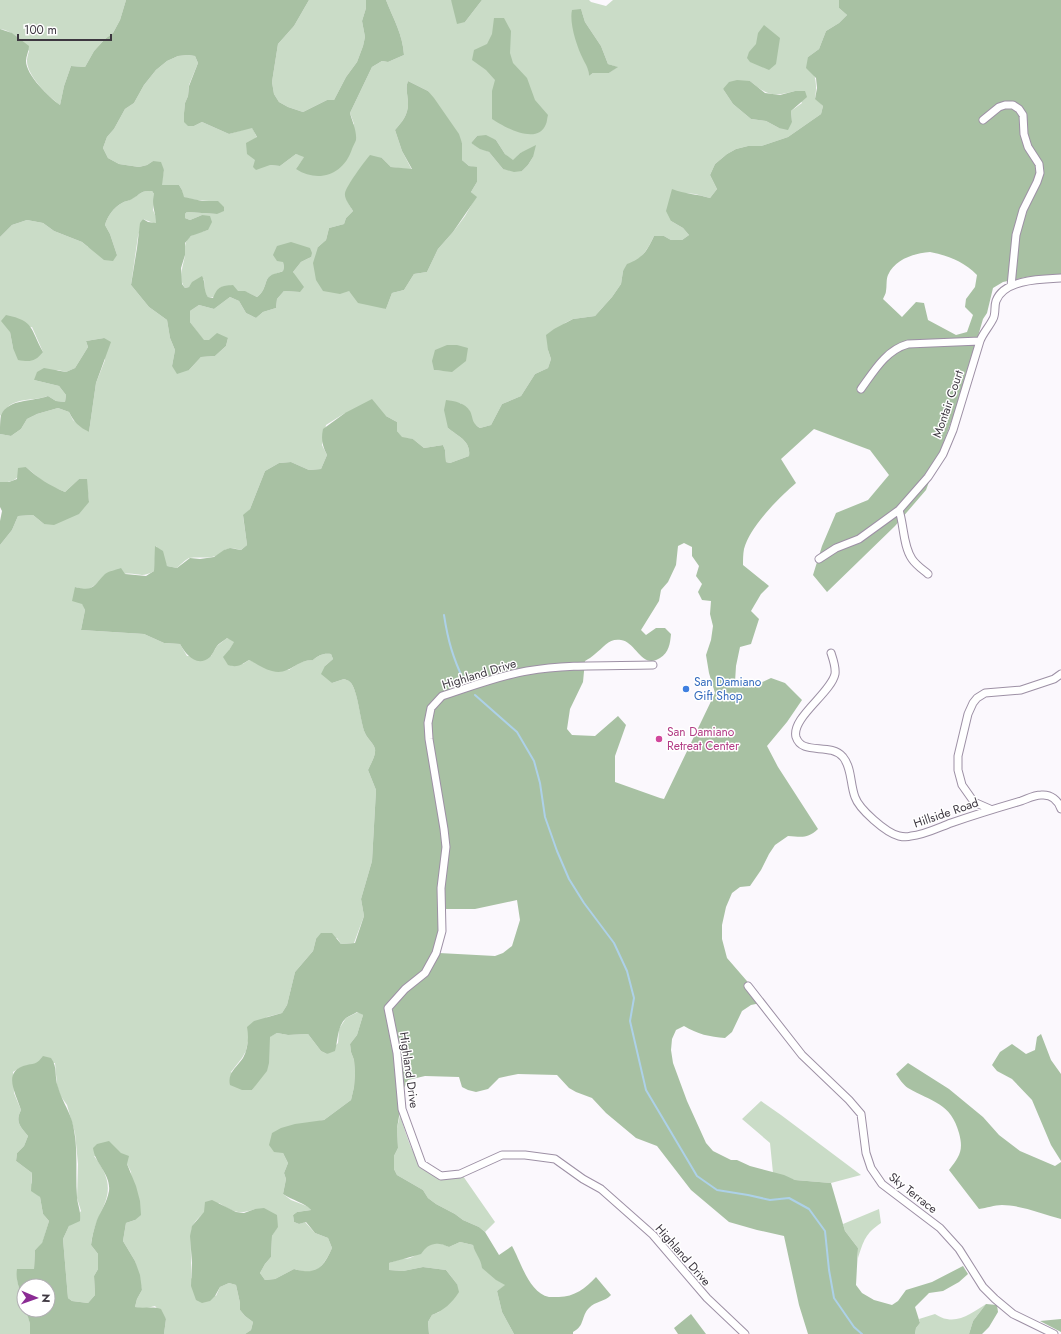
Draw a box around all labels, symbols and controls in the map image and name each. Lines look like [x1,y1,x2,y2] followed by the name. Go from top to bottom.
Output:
[18,16,111,42] scale bar
[24,21,57,39] text: 100 m
[928,368,968,440] street label: Montair Court
[440,654,518,694] street label: Highland Drive
[694,673,762,705] place label: San Damiano Gift Shop
[681,684,691,694] marker: San Damiano Gift Shop
[667,723,740,755] place label: San Damiano Retreat Center
[654,734,664,744] marker: San Damiano Retreat Center
[911,793,981,833] street label: Hillside Road
[395,1031,423,1109] street label: Highland Drive
[885,1168,941,1218] street label: Sky Terrace
[651,1220,715,1290] street label: Highland Drive
[16,1278,56,1318] north arrow
[38,1294,54,1303] text: N

